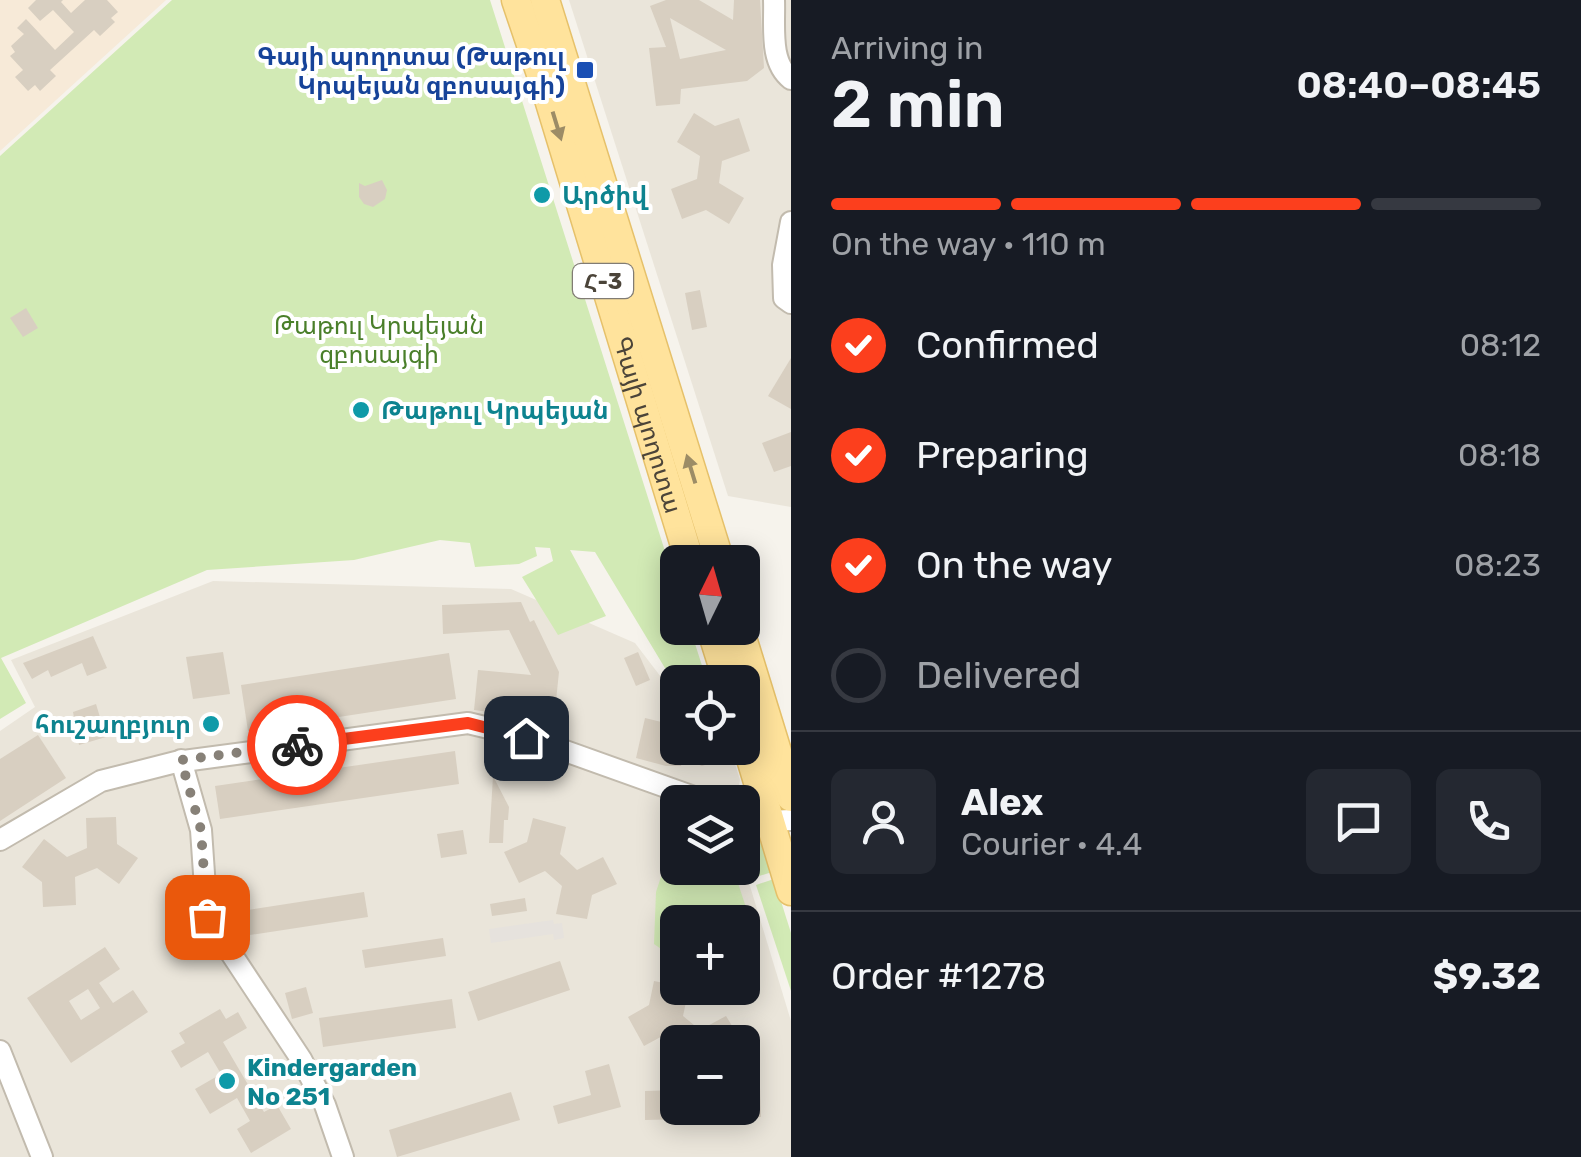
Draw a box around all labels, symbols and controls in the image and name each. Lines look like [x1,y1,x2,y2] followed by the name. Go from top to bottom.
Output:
[831,29,983,67] text: Arriving in
[257,42,566,100] place label: Գայի պողոտա (Թաթուլ Կրպեյան զբոսայգի)
[574,59,596,81] marker: Գայի պողոտա (Թաթուլ Կրպեյան զբոսայգի)
[1296,62,1541,108] text: 08:40–08:45
[831,66,1005,143] text: 2 min
[550,111,565,142] one-way arrow
[562,181,649,210] place label: Արծիվ
[531,184,553,206] marker: Արծիվ
[831,225,1106,263] text: On the way · 110 m
[573,264,633,298] road number: Հ-3
[274,311,484,369] park label: Թաթուլ Կրպեյան զբոսայգի
[831,318,886,373] icon: check
[916,322,1099,368] text: Confirmed
[1460,326,1541,364] text: 08:12
[608,333,689,517] street label: Գայի պողոտա
[381,396,609,425] place label: Թաթուլ Կրպեյան
[350,399,372,421] marker: Թաթուլ Կրպեյան
[831,428,886,483] icon: check
[916,432,1089,478] text: Preparing
[1458,436,1541,474] text: 08:18
[683,453,698,484] one-way arrow
[831,538,886,593] icon: check
[916,542,1112,588] text: On the way
[660,545,760,645] north arrow
[660,545,760,1125] map controls
[1454,546,1541,584] text: 08:23
[916,652,1081,698] text: Delivered
[660,665,760,765] button: locate
[247,695,347,795] courier
[484,696,569,781] pin
[35,710,191,739] place label: հուշաղբյուր
[499,711,554,766] icon: home
[200,713,222,735] marker: հուշաղբյուր
[270,718,325,773] icon: bike
[831,769,936,874] button: person
[1306,769,1411,874] button: chat
[1436,769,1541,874] button: phone
[961,779,1043,825] text: Alex
[660,785,760,885] button: layers
[961,825,1142,863] text: Courier · 4.4
[165,875,250,960] pin
[180,890,235,945] icon: bag
[660,905,760,1005] button: +
[831,953,1046,999] text: Order #1278
[1433,953,1541,999] text: $9.32
[660,1025,760,1125] button: −
[247,1053,417,1111] place label: Kindergarden No 251
[216,1070,238,1092] marker: Kindergarden No 251

